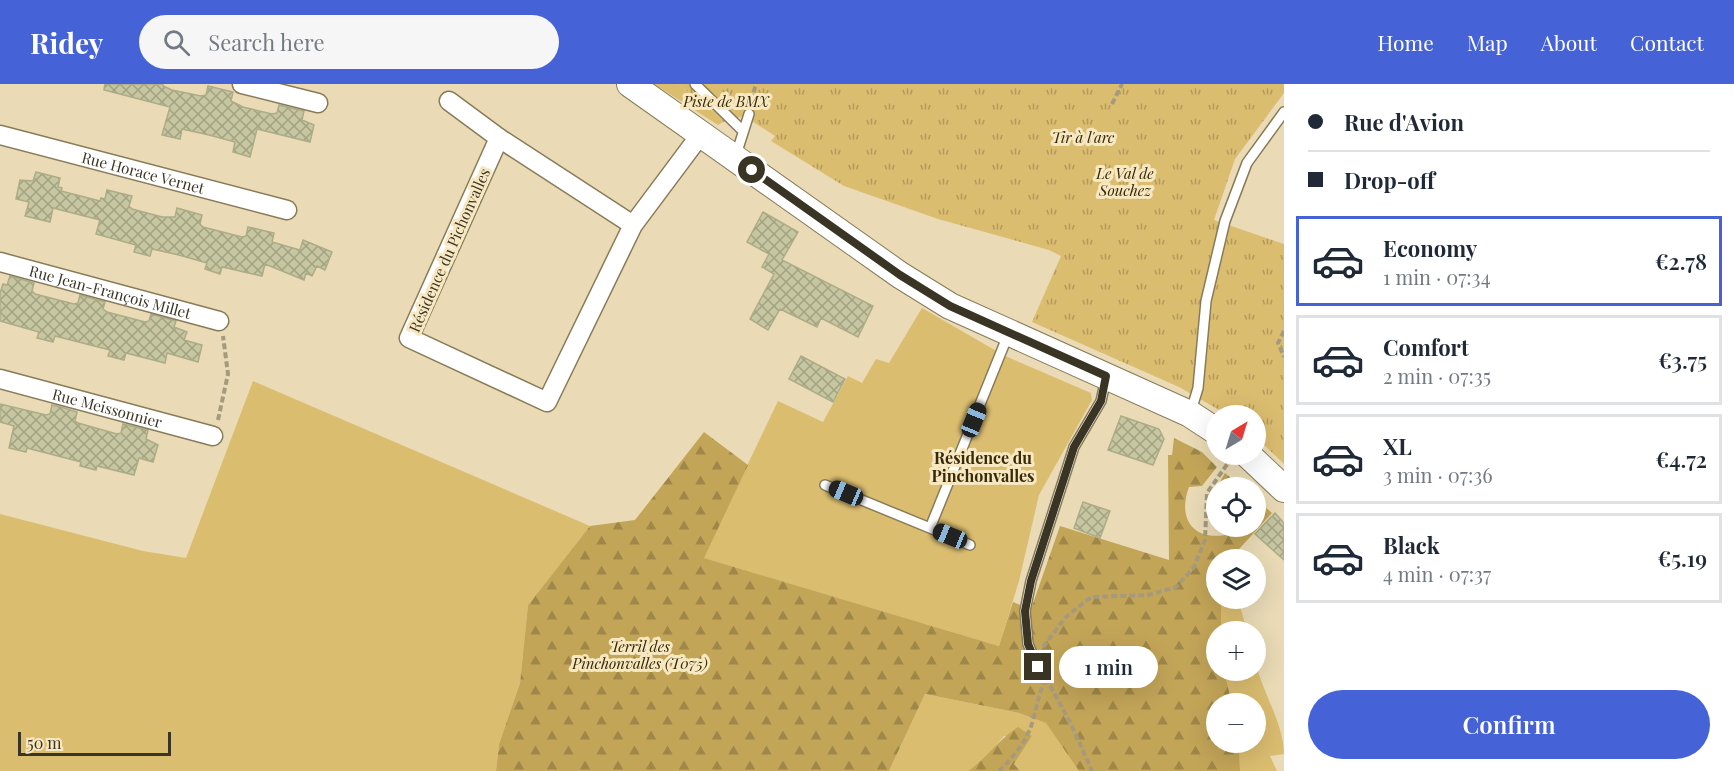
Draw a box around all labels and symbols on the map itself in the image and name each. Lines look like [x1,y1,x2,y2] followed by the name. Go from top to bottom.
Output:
[682,91,770,111] park label: Piste de BMX
[1052,127,1115,147] park label: Tir à l'arc
[80,147,207,198] street label: Rue Horace Vernet
[738,156,765,183] route start
[1095,163,1154,200] park label: Le Val de Souchez
[404,165,494,335] street label: Résidence du Pichonvalles
[27,260,194,323] street label: Rue Jean-François Millet
[50,383,165,432] street label: Rue Meissonnier
[959,400,989,440] car
[1206,405,1266,465] north arrow
[931,447,1035,486] district label: Résidence du Pinchonvalles
[826,478,866,508] car
[930,521,970,551] car
[571,636,708,673] park label: Terril des Pinchonvalles (T075)
[1059,646,1158,688] callout: 1 min
[1024,653,1051,680] route end
[18,729,171,756] scale bar

